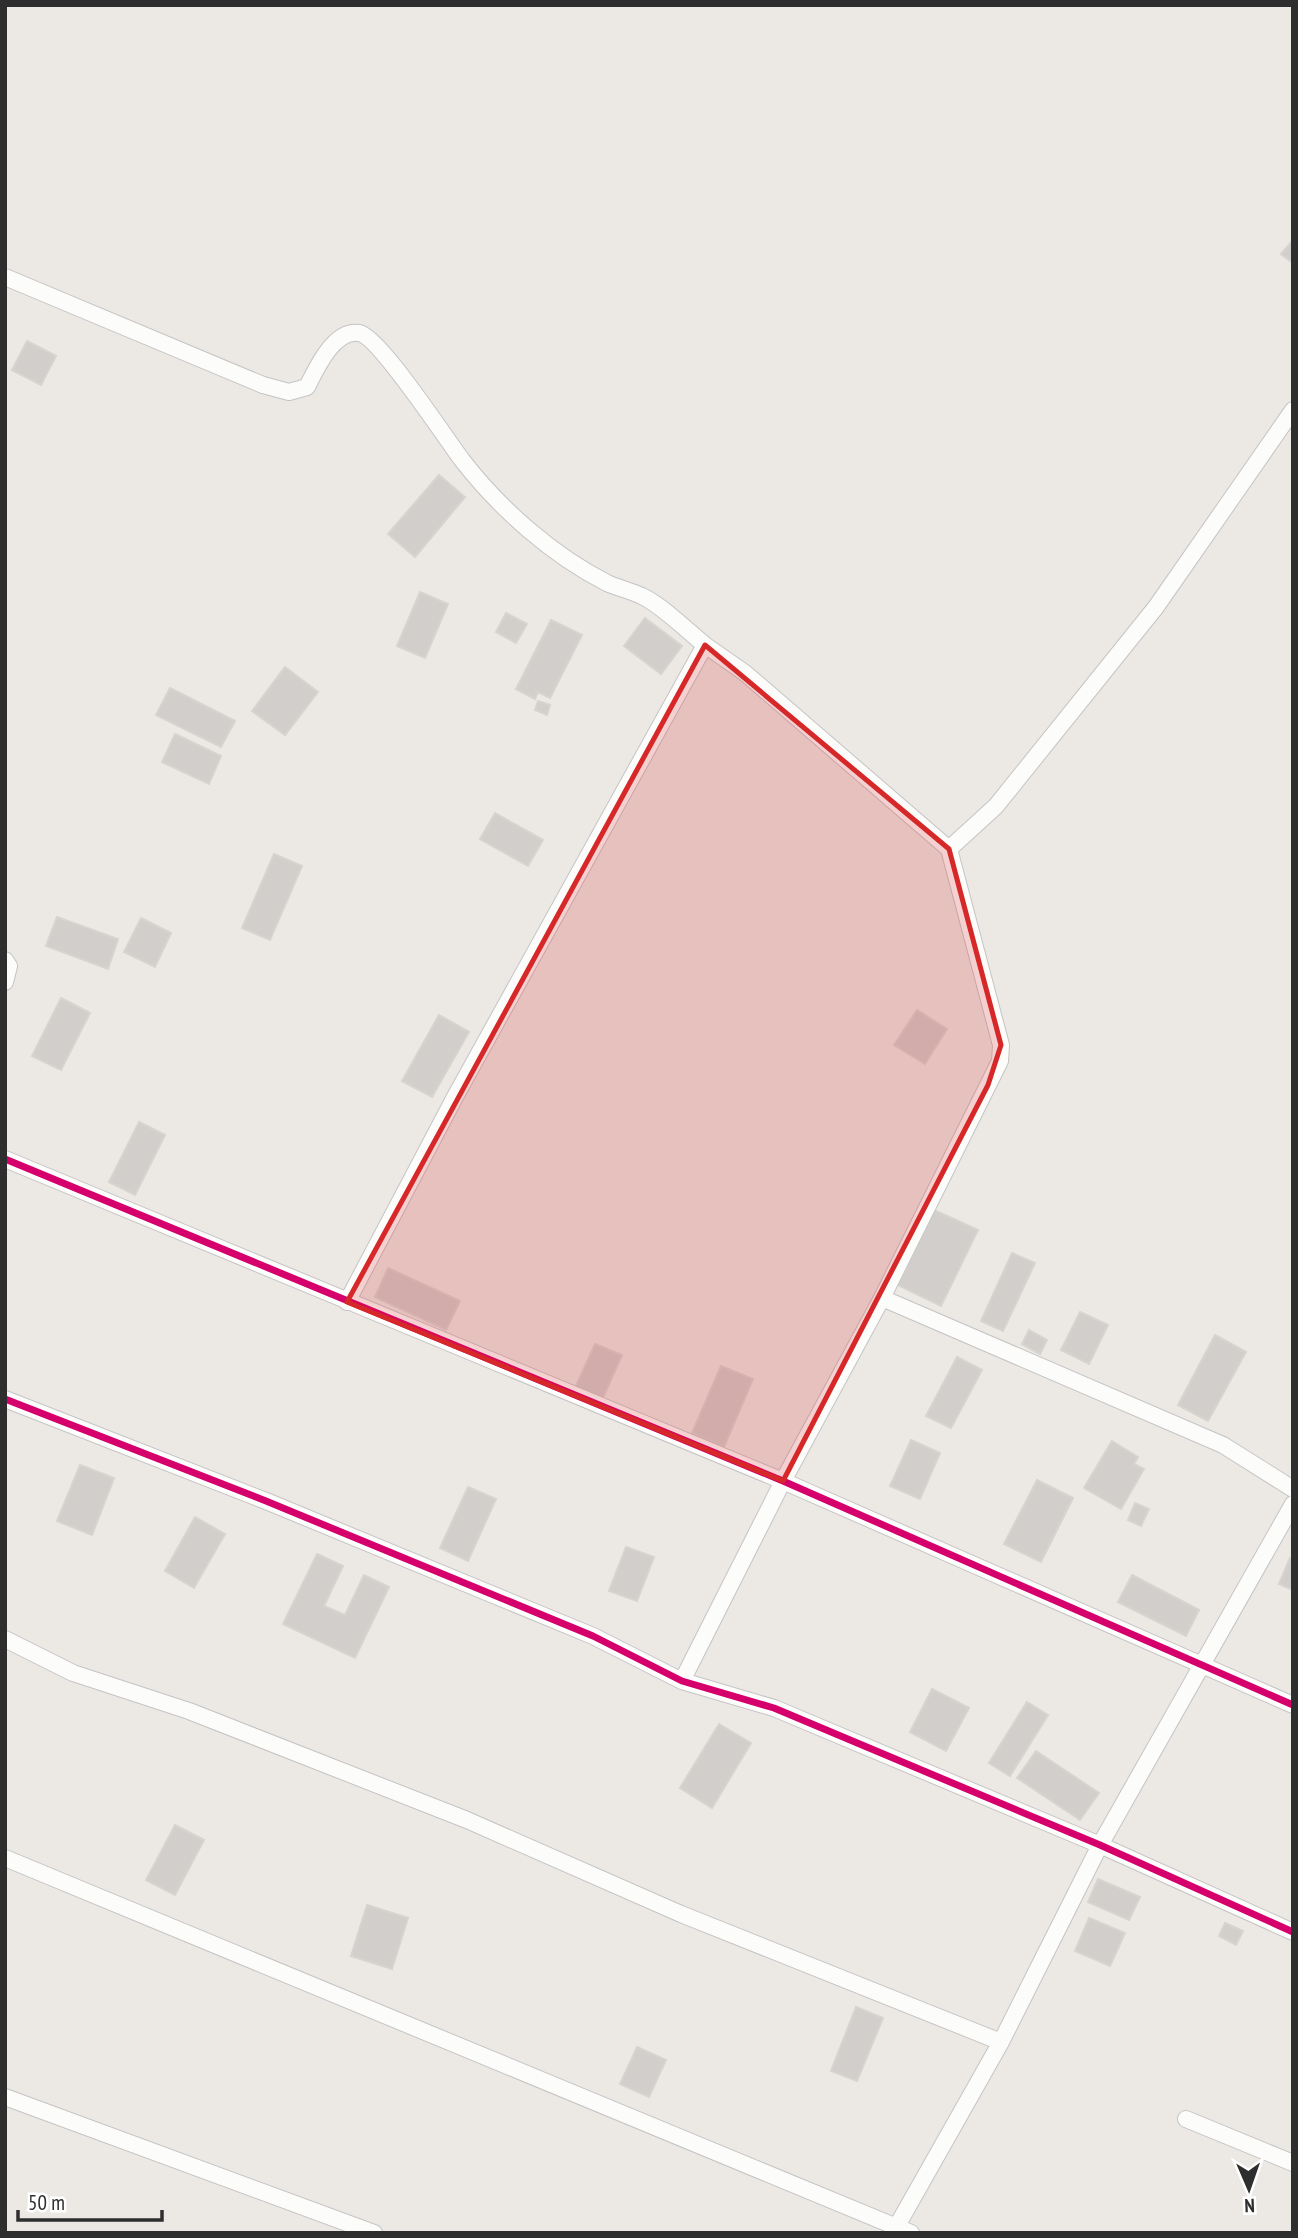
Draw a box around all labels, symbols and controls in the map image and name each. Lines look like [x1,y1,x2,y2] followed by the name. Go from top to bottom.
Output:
[1214,2154,1284,2224] north arrow
[18,2178,161,2222] scale bar
[28,2189,65,2216] text: 50 m
[1244,2194,1255,2218] text: N

